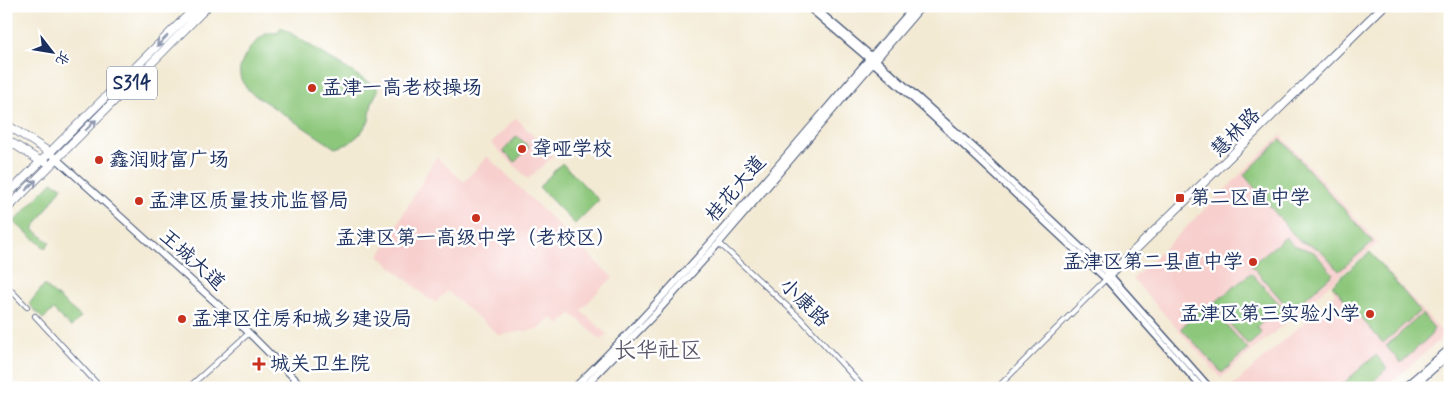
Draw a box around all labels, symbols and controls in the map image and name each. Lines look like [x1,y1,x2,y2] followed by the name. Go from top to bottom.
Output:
[28,28,78,78] north arrow
[156,34,168,47] one-way arrow
[51,48,74,69] text: 北
[107,66,157,100] road number: S314
[322,75,482,102] place label: 孟津一高老校操场
[306,82,318,94] marker: 孟津一高老校操场
[1205,102,1267,164] street label: 慧林路
[84,119,97,131] one-way arrow
[532,136,612,163] place label: 聋哑学校
[516,143,528,155] marker: 聋哑学校
[109,147,229,174] place label: 鑫润财富广场
[700,150,772,228] street label: 桂花大道
[93,154,105,166] marker: 鑫润财富广场
[25,178,37,191] one-way arrow
[1190,185,1310,212] place label: 第二区直中学
[149,188,349,215] place label: 孟津区质量技术监督局
[1174,192,1186,204] marker: 第二区直中学
[133,195,145,207] marker: 孟津区质量技术监督局
[470,212,482,224] marker: 孟津区第一高级中学（老校区）
[153,223,231,297] street label: 王城大道
[336,225,616,252] place label: 孟津区第一高级中学（老校区）
[1063,249,1243,276] place label: 孟津区第二县直中学
[1247,256,1259,268] marker: 孟津区第二县直中学
[773,272,836,334] street label: 小康路
[1180,301,1360,328] place label: 孟津区第三实验小学
[192,306,412,333] place label: 孟津区住房和城乡建设局
[1364,308,1376,320] marker: 孟津区第三实验小学
[176,313,188,325] marker: 孟津区住房和城乡建设局
[614,337,702,365] district label: 长华社区
[270,351,370,378] place label: 城关卫生院
[252,357,266,371] marker: 城关卫生院

